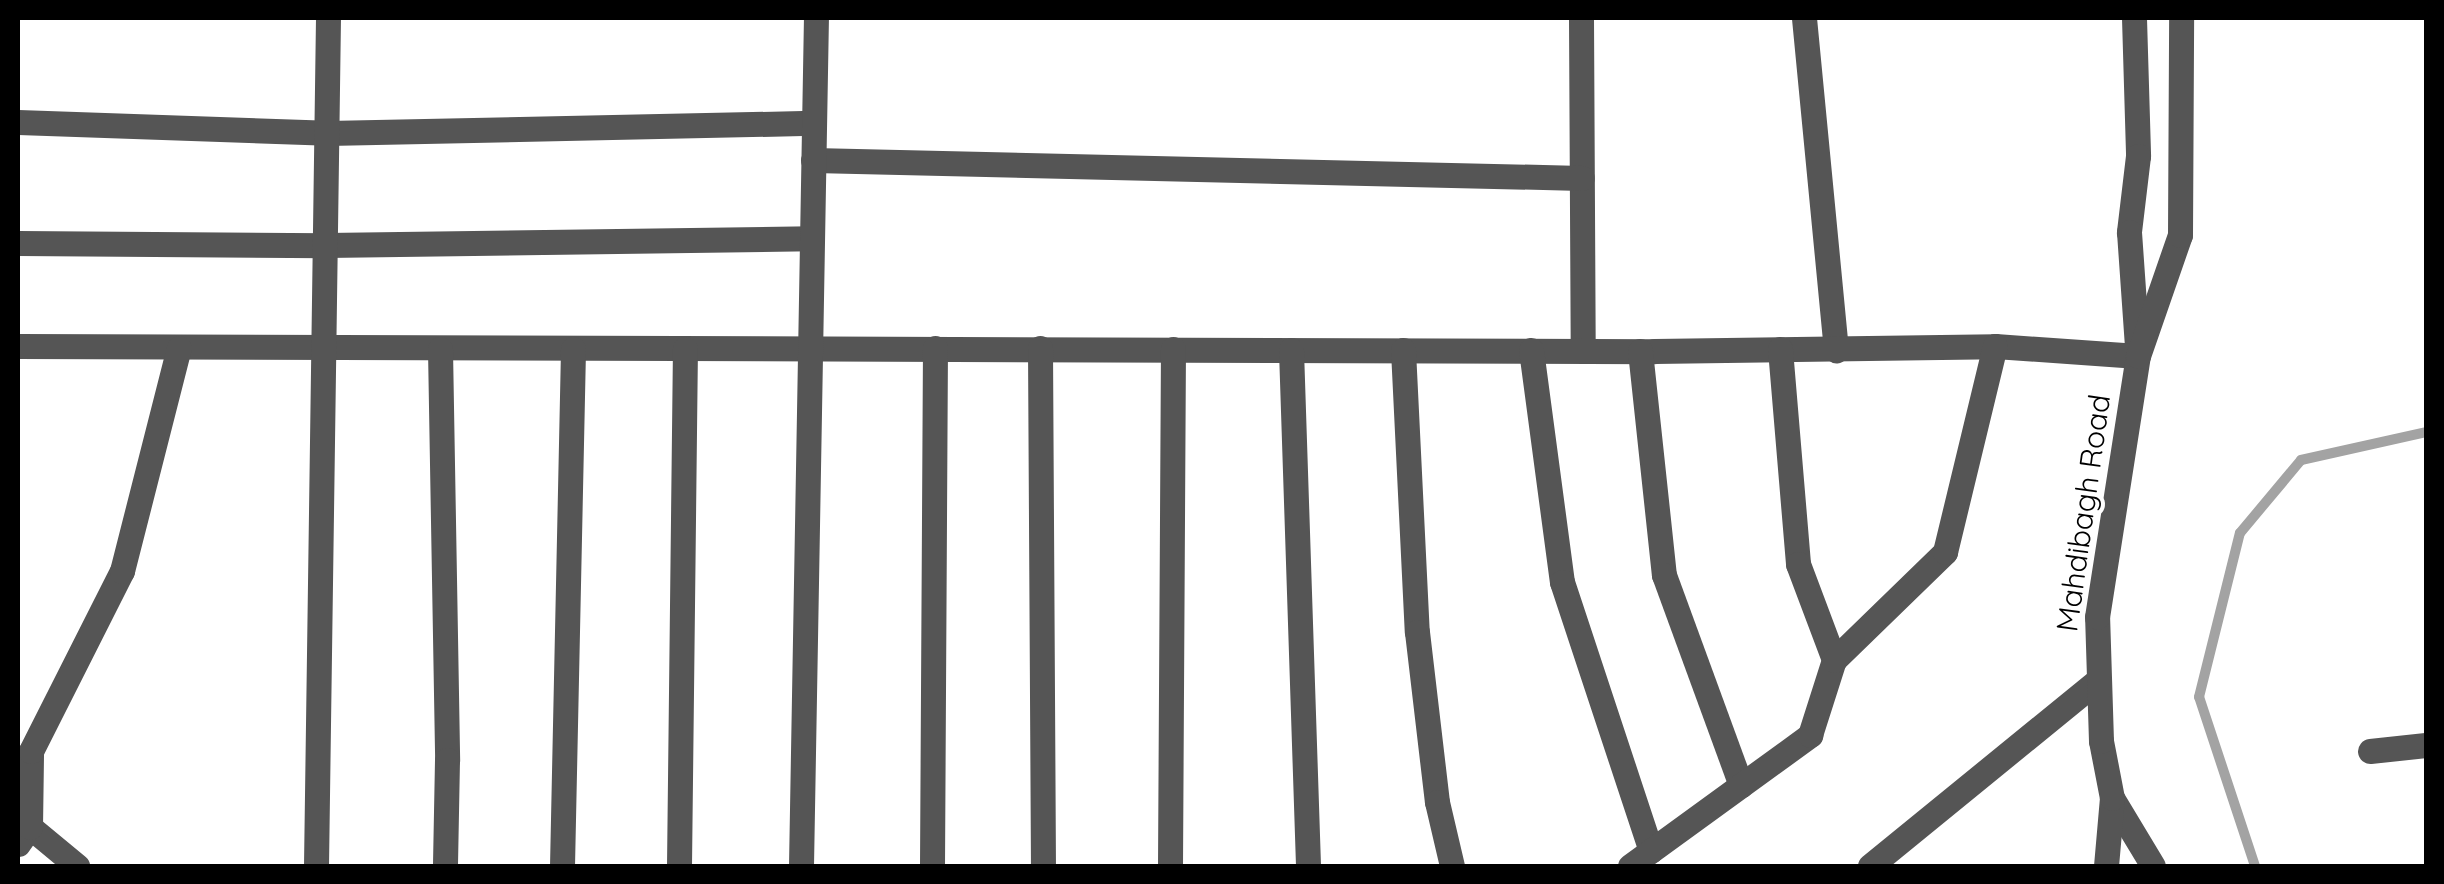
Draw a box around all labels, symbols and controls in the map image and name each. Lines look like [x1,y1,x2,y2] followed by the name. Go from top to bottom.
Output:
[2049,392,2117,634] street label: Mahdibagh Road

